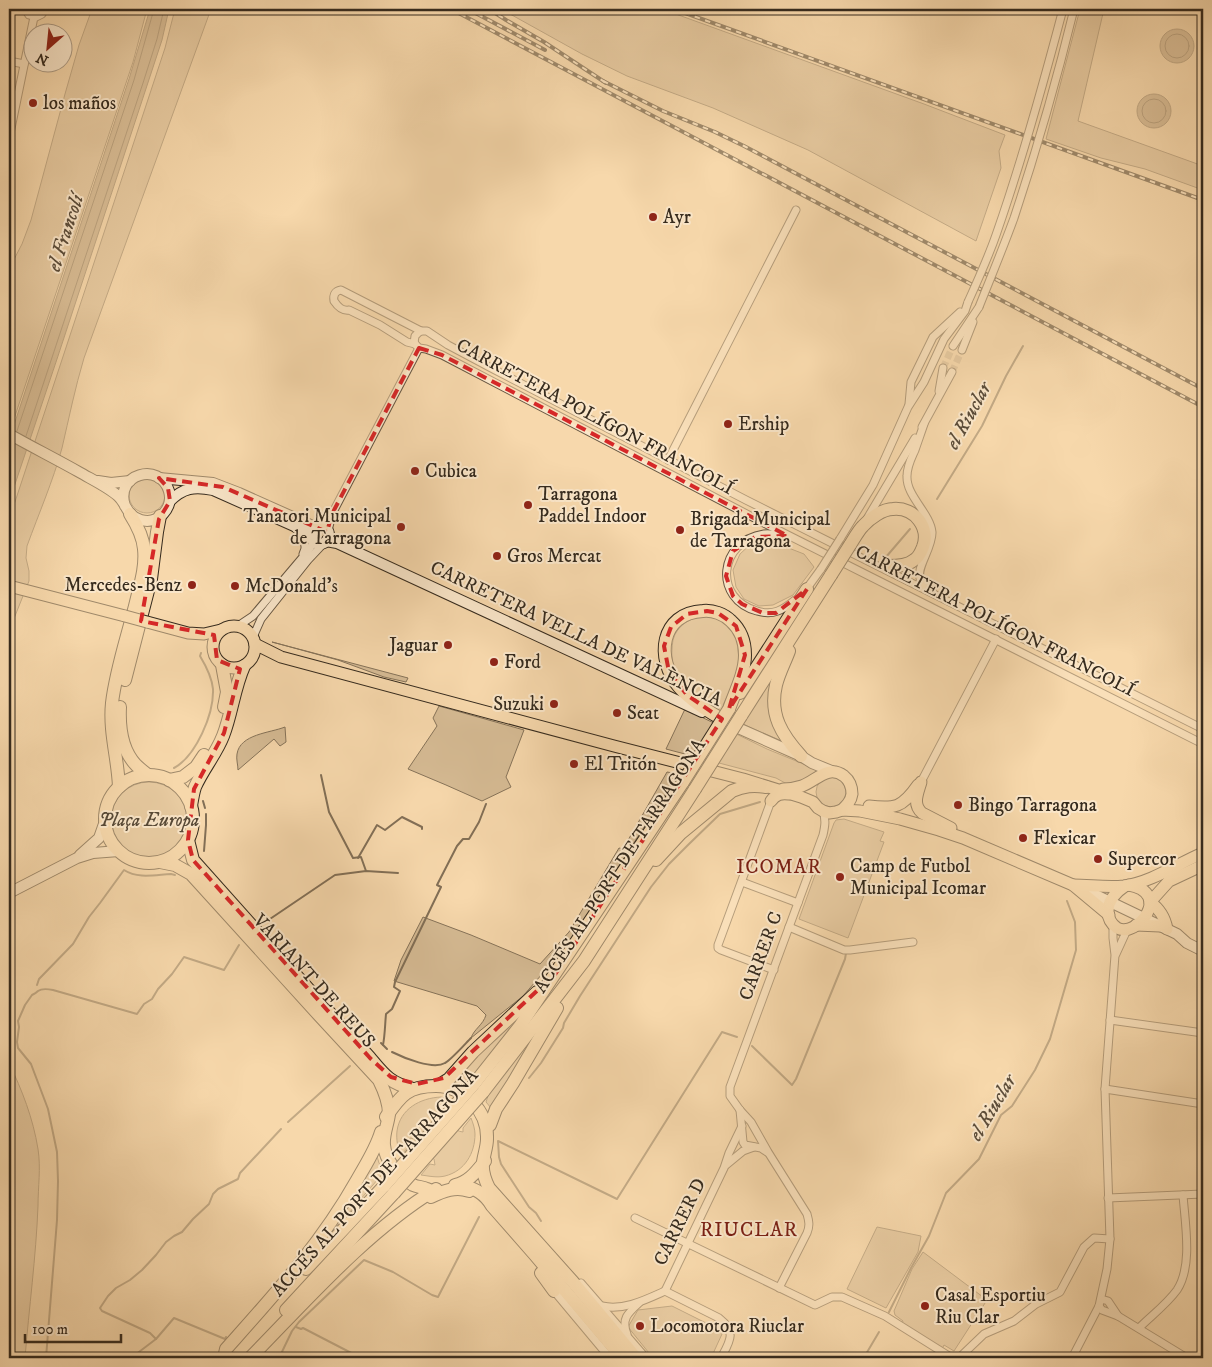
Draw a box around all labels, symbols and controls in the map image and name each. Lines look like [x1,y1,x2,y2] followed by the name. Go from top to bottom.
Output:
[22,22,72,72] north arrow
[33,48,52,69] text: N
[43,92,116,115] place label: los maños
[27,97,39,109] marker: los maños
[42,188,91,275] water label: el Francolí
[663,206,691,229] place label: Ayr
[647,211,659,223] marker: Ayr
[452,332,740,501] street label: CARRETERA POLÍGON FRANCOLÍ
[940,376,998,454] water label: el Riuclar
[738,413,789,436] place label: Ership
[722,418,734,430] marker: Ership
[425,460,477,483] place label: Cubica
[409,465,421,477] marker: Cubica
[538,483,646,528] place label: Tarragona Paddel Indoor
[522,499,534,511] marker: Tarragona Paddel Indoor
[243,505,391,550] place label: Tanatori Municipal de Tarragona
[690,508,831,553] place label: Brigada Municipal de Tarragona
[395,521,407,533] marker: Tanatori Municipal de Tarragona
[674,524,686,536] marker: Brigada Municipal de Tarragona
[851,538,1141,702] street label: CARRETERA POLÍGON FRANCOLÍ
[507,545,601,568] place label: Gros Mercat
[491,550,503,562] marker: Gros Mercat
[426,555,727,712] street label: CARRETERA VELLA DE VALÈNCIA
[65,574,182,597] place label: Mercedes-Benz
[245,575,338,598] place label: McDonald's
[186,579,198,591] marker: Mercedes-Benz
[229,580,241,592] marker: McDonald's
[387,634,438,657] place label: Jaguar
[442,639,454,651] marker: Jaguar
[504,651,541,674] place label: Ford
[488,656,500,668] marker: Ford
[493,693,544,716] place label: Suzuki
[548,698,560,710] marker: Suzuki
[627,702,659,725] place label: Seat
[611,707,623,719] marker: Seat
[528,733,711,997] street label: ACCÉS AL PORT DE TARRAGONA
[584,753,657,776] place label: El Tritón
[568,758,580,770] marker: El Tritón
[968,794,1097,817] place label: Bingo Tarragona
[952,799,964,811] marker: Bingo Tarragona
[99,809,199,833] park label: Plaça Europa
[1033,827,1096,850] place label: Flexicar
[1017,832,1029,844] marker: Flexicar
[1108,848,1176,871] place label: Supercor
[1092,853,1104,865] marker: Supercor
[736,855,822,880] district label: ICOMAR
[850,855,986,900] place label: Camp de Futbol Municipal Icomar
[834,871,846,883] marker: Camp de Futbol Municipal Icomar
[734,908,788,1004] street label: CARRER C
[247,909,380,1053] street label: VARIANT DE REUS
[266,1063,484,1302] street label: ACCÉS AL PORT DE TARRAGONA
[964,1069,1023,1146] water label: el Riuclar
[649,1175,711,1269] street label: CARRER D
[700,1218,798,1243] district label: RIUCLAR
[935,1284,1046,1329] place label: Casal Esportiu Riu Clar
[919,1300,931,1312] marker: Casal Esportiu Riu Clar
[25,1312,121,1344] scale bar
[650,1315,804,1338] place label: Locomotora Riuclar
[32,1320,68,1339] text: 100 m
[634,1320,646,1332] marker: Locomotora Riuclar

